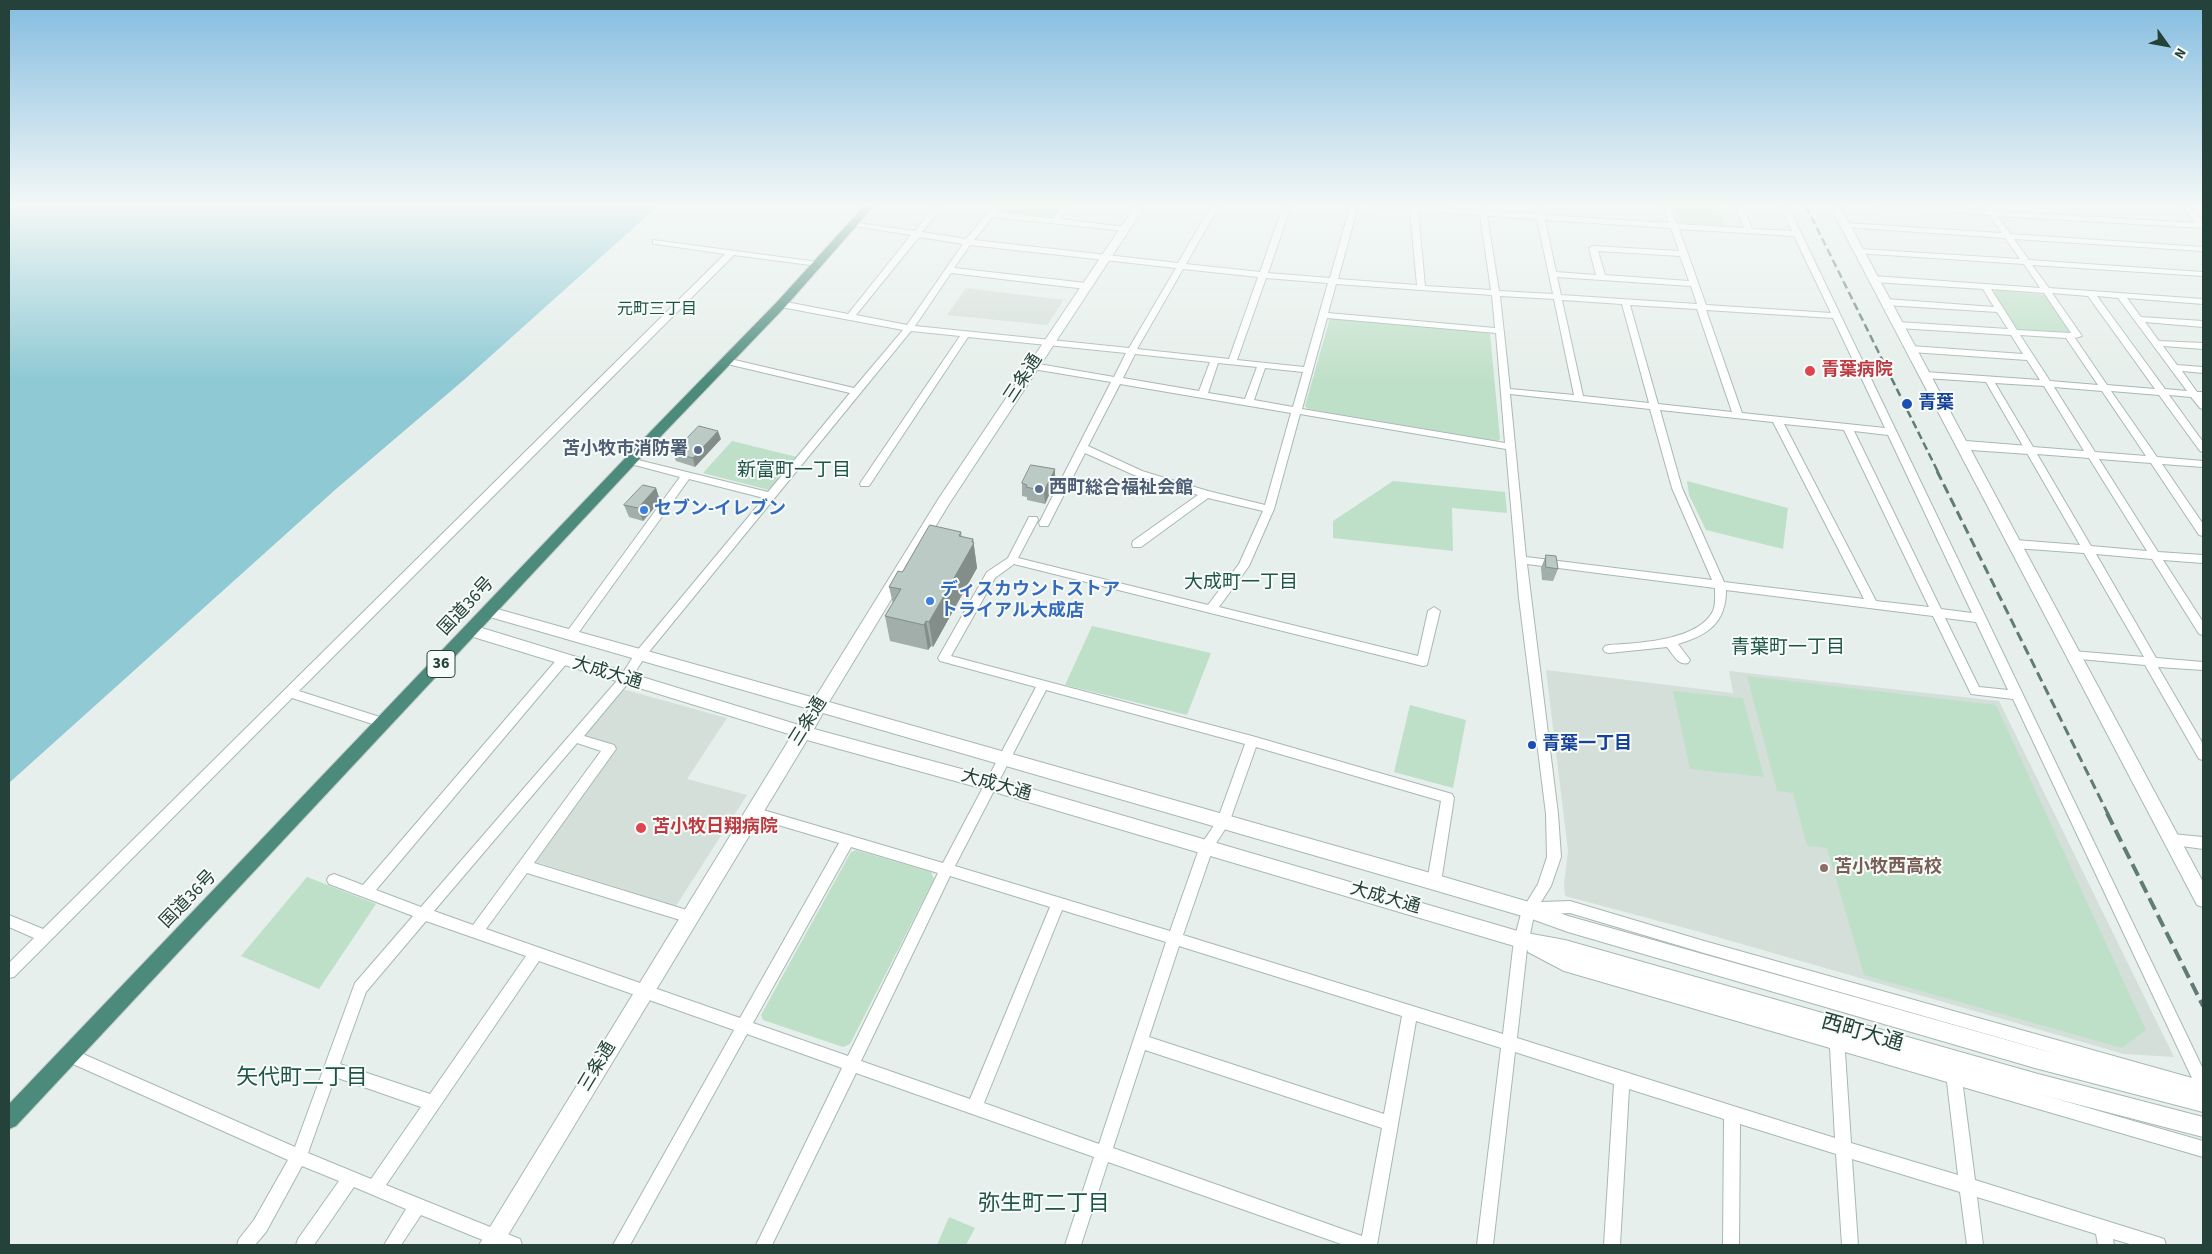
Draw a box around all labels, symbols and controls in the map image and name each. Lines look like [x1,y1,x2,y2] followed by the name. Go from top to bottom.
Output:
[2142,20,2192,70] north arrow
[2169,44,2191,62] text: N
[617,300,697,320] district label: 元町三丁目
[1000,350,1048,408] street label: 三条通
[1821,360,1893,382] place label: 青葉病院
[1803,364,1817,378] marker: 青葉病院
[1918,393,1954,415] place label: 青葉
[1900,397,1914,411] marker: 青葉
[562,439,688,461] place label: 苫小牧市消防署
[692,444,704,456] marker: 苫小牧市消防署
[737,461,851,483] district label: 新富町一丁目
[1049,478,1193,500] place label: 西町総合福祉会館
[1033,483,1045,495] marker: 西町総合福祉会館
[654,499,786,521] place label: セブン-イレブン
[638,504,650,516] marker: セブン-イレブン
[435,573,499,641] street label: 国道36号
[1184,573,1298,595] district label: 大成町一丁目
[940,580,1120,622] place label: ディスカウントストア トライアル大成店
[924,595,936,607] marker: ディスカウントストア トライアル大成店
[1731,638,1845,660] district label: 青葉町一丁目
[427,651,455,678] road number: 36
[569,653,645,695] street label: 大成大通
[786,693,832,751] street label: 三条通
[1542,734,1632,756] place label: 青葉一丁目
[1526,739,1538,751] marker: 青葉一丁目
[958,766,1034,806] street label: 大成大通
[652,817,778,839] place label: 苫小牧日翔病院
[634,821,648,835] marker: 苫小牧日翔病院
[1834,857,1942,879] place label: 苫小牧西高校
[1818,862,1830,874] marker: 苫小牧西高校
[156,867,222,933] street label: 国道36号
[1347,879,1423,919] street label: 大成大通
[1818,1010,1906,1058] street label: 西町大通
[575,1038,621,1096] street label: 三条通
[236,1066,368,1092] district label: 矢代町二丁目
[978,1192,1110,1218] district label: 弥生町二丁目

